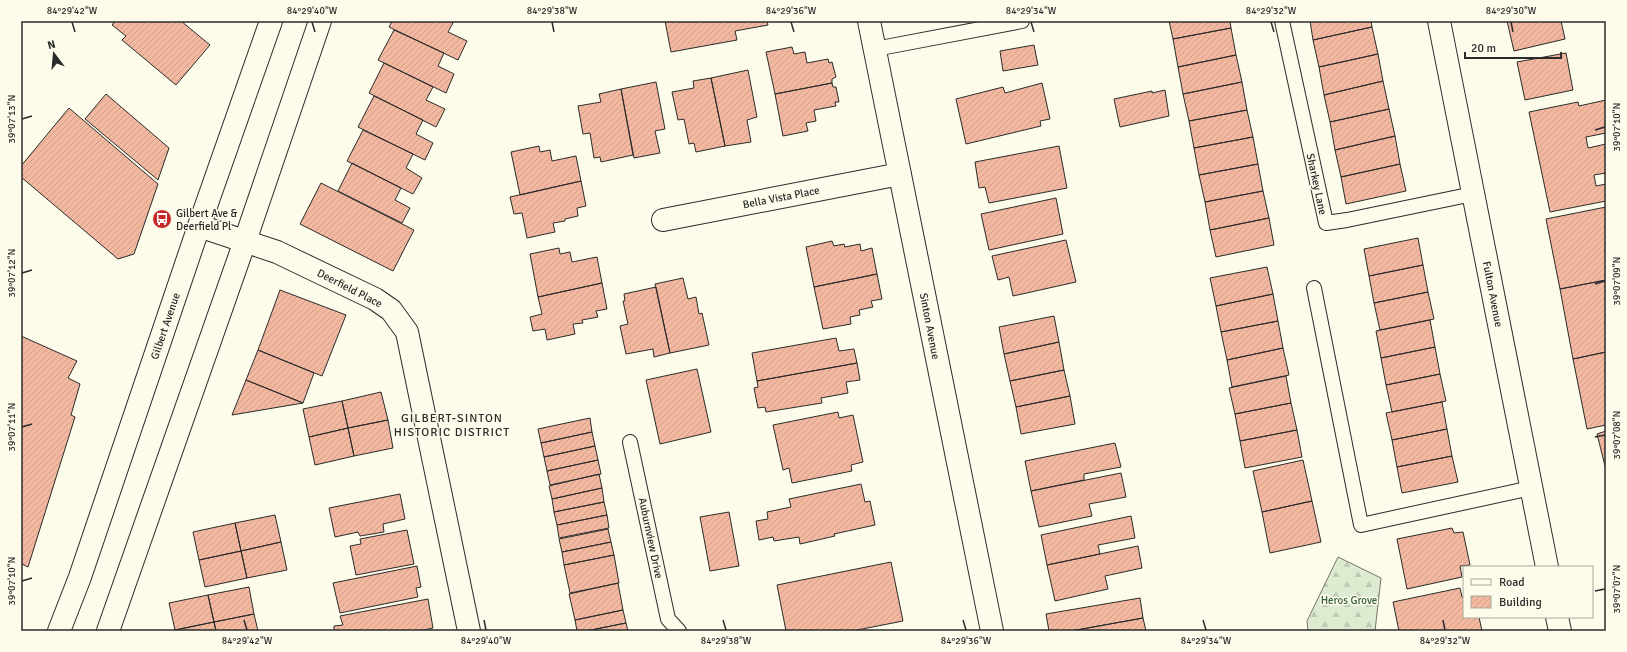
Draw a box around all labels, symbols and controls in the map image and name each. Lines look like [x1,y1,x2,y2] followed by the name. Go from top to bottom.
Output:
[47,5,98,17] text: 84°29'42"W
[287,5,338,17] text: 84°29'40"W
[527,5,578,17] text: 84°29'38"W
[766,5,817,17] text: 84°29'36"W
[1006,5,1057,17] text: 84°29'34"W
[1246,5,1297,17] text: 84°29'32"W
[1486,5,1537,17] text: 84°29'30"W
[34,34,74,74] north arrow
[1465,34,1561,60] scale bar
[46,38,57,52] text: N
[1471,41,1496,56] text: 20 m
[6,95,18,143] text: 39°07'13"N
[1611,103,1623,151] text: 39°07'10"N
[1304,152,1329,216] street label: Sharkey Lane
[742,184,821,211] street label: Bella Vista Place
[176,207,237,233] place label: Gilbert Ave & Deerfield Pl
[151,208,173,230] bus stop icon: Gilbert Ave & Deerfield Pl
[6,249,18,297] text: 39°07'12"N
[1611,257,1623,305] text: 39°07'09"N
[1480,260,1505,328] street label: Fulton Avenue
[315,266,385,310] street label: Deerfield Place
[148,291,183,361] street label: Gilbert Avenue
[917,292,942,360] street label: Sinton Avenue
[6,403,18,451] text: 39°07'11"N
[394,411,510,440] district label: GILBERT-SINTON HISTORIC DISTRICT
[1611,411,1623,459] text: 39°07'08"N
[636,496,665,580] street label: Auburnview Drive
[6,557,18,605] text: 39°07'10"N
[1611,565,1623,613] text: 39°07'07"N
[1463,566,1593,618] legend
[1499,575,1525,590] text: Road
[1321,594,1377,607] park label: Heros Grove
[1499,595,1542,610] text: Building
[222,635,273,647] text: 84°29'42"W
[461,635,512,647] text: 84°29'40"W
[701,635,752,647] text: 84°29'38"W
[941,635,992,647] text: 84°29'36"W
[1181,635,1232,647] text: 84°29'34"W
[1420,635,1471,647] text: 84°29'32"W

